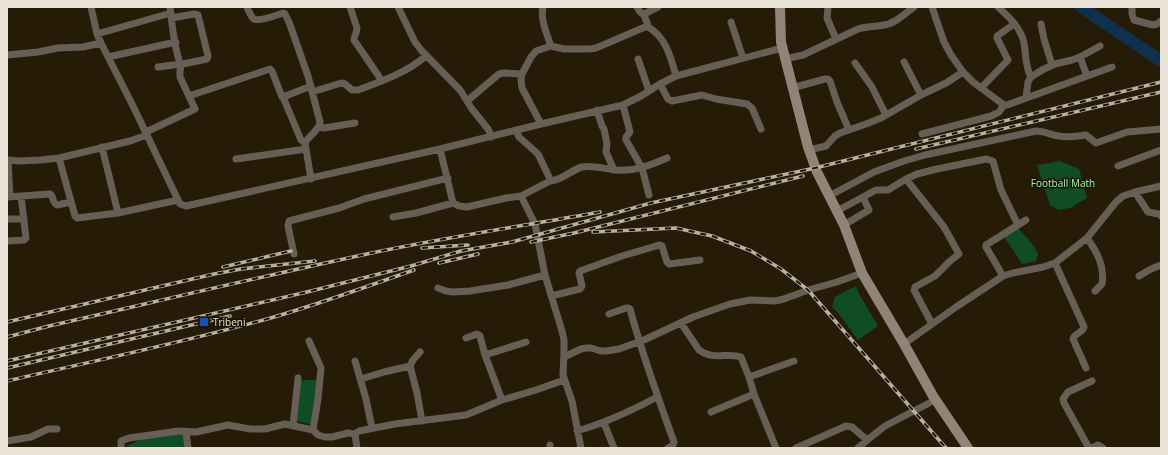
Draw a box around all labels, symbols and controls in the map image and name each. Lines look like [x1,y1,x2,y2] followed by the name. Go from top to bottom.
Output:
[1031,176,1095,190] park label: Football Math
[213,315,246,329] place label: Tribeni
[198,316,210,328] marker: Tribeni

